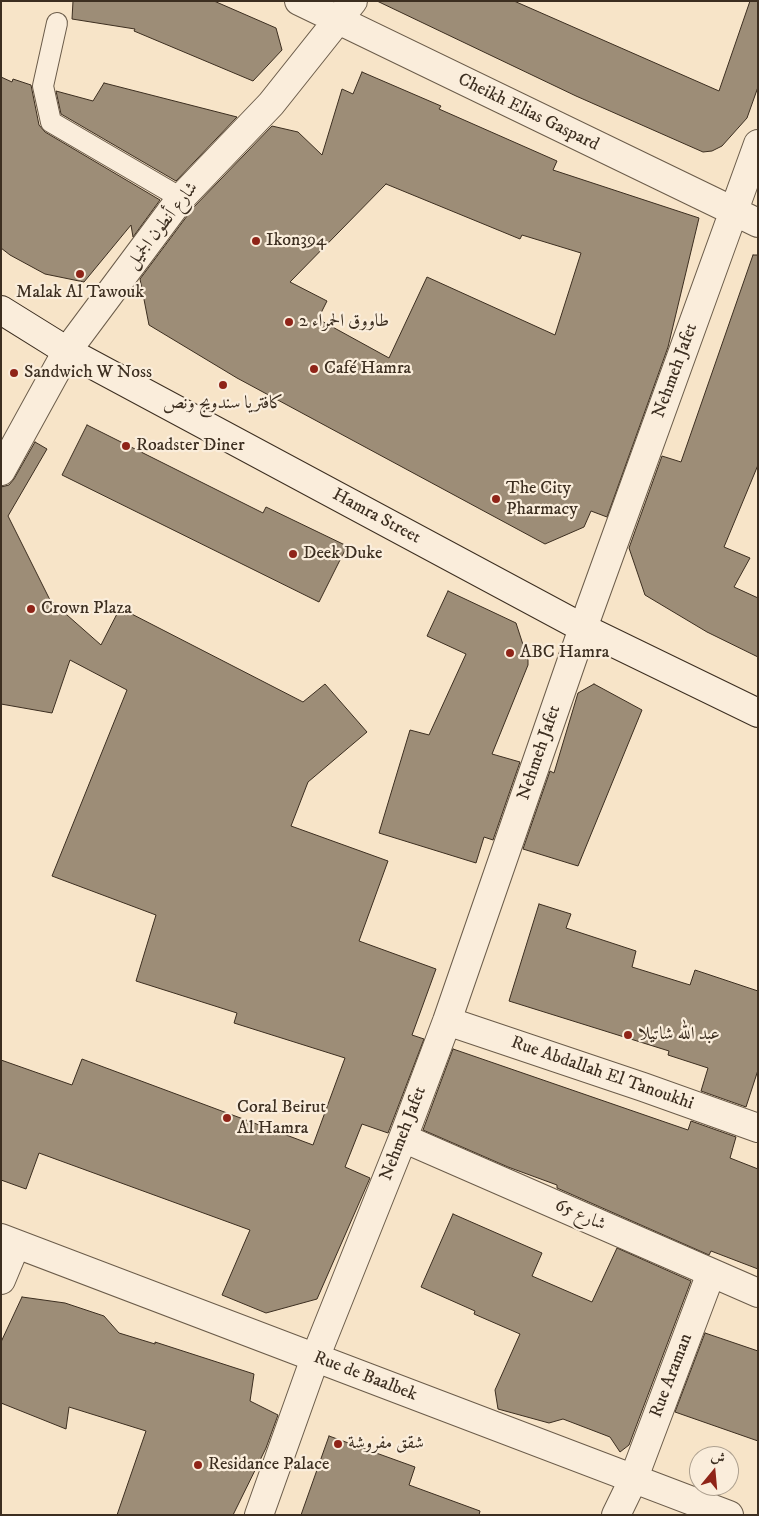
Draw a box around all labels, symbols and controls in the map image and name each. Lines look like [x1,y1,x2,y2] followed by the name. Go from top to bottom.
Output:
[454,69,602,157] street label: Cheikh Elias Gaspard
[122,178,204,274] street label: شارع أنطون الجميل
[266,230,326,252] place label: Ikon394
[250,235,262,247] marker: Ikon394
[74,268,86,280] marker: Malak Al Tawouk
[16,282,144,304] place label: Malak Al Tawouk
[299,311,389,333] place label: طاووق الحمراء 2
[283,316,295,328] marker: طاووق الحمراء 2
[649,321,703,421] street label: Nehmeh Jafet
[324,358,411,380] place label: Café Hamra
[24,362,152,384] place label: Sandwich W Noss
[308,363,320,375] marker: Café Hamra
[8,367,20,379] marker: Sandwich W Noss
[217,379,229,391] marker: كافتريا سندويج ونص
[163,393,283,415] place label: كافتريا سندويج ونص
[136,435,245,457] place label: Roadster Diner
[120,440,132,452] marker: Roadster Diner
[506,478,578,520] place label: The City Pharmacy
[328,485,424,549] street label: Hamra Street
[490,493,502,505] marker: The City Pharmacy
[303,543,382,565] place label: Deek Duke
[287,548,299,560] marker: Deek Duke
[41,598,132,620] place label: Crown Plaza
[25,603,37,615] marker: Crown Plaza
[520,642,609,664] place label: ABC Hamra
[504,647,516,659] marker: ABC Hamra
[514,703,566,803] street label: Nehmeh Jafet
[638,1024,720,1046] place label: عبد الله شاتيلا
[622,1029,634,1041] marker: عبد الله شاتيلا
[508,1033,696,1115] street label: Rue Abdallah El Tanoukhi
[376,1084,432,1184] street label: Nehmeh Jafet
[237,1097,326,1140] place label: Coral Beirut Al Hamra
[221,1112,233,1124] marker: Coral Beirut Al Hamra
[551,1195,609,1237] street label: شارع 65
[646,1331,698,1421] street label: Rue Araman
[310,1347,420,1407] street label: Rue de Baalbek
[348,1433,424,1455] place label: شقق مفروشة
[332,1438,344,1450] marker: شقق مفروشة
[689,1446,739,1496] north arrow
[709,1447,727,1468] text: ش
[208,1454,329,1476] place label: Residance Palace
[192,1459,204,1471] marker: Residance Palace

